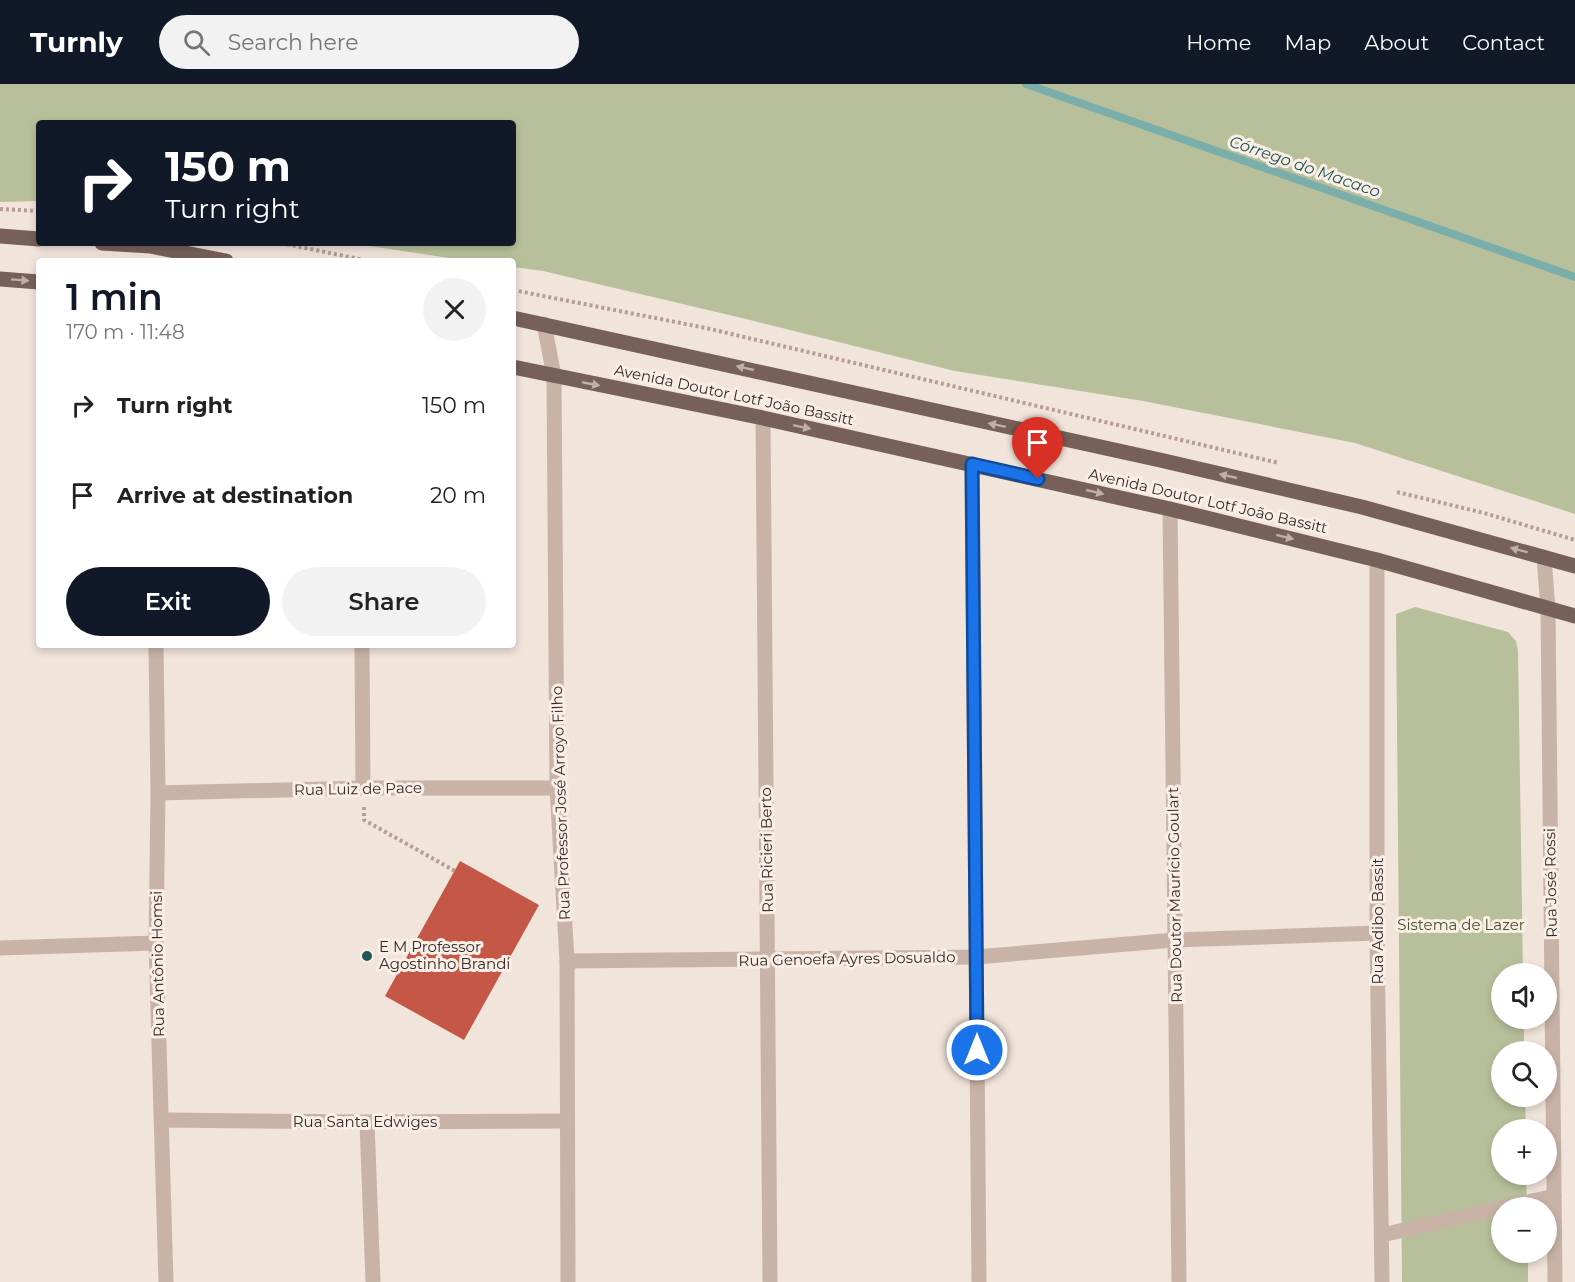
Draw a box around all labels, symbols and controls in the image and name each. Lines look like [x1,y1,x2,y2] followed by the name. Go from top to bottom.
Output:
[159,15,579,69] search box
[30,25,123,59] text: Turnly
[180,26,213,59] icon: search
[228,29,359,56] text: Search here
[1186,30,1251,55] text: Home
[1284,30,1331,55] text: Map
[1364,30,1429,55] text: About
[1462,30,1545,55] text: Contact
[1227,132,1383,201] water label: Córrego do Macaco
[165,140,291,192] text: 150 m
[66,144,144,222] icon: right
[165,192,300,225] text: Turn right
[66,275,163,319] text: 1 min
[10,276,29,285] one-way arrow
[423,278,486,341] button: close
[66,320,185,344] text: 170 m · 11:48
[613,360,856,429] street label: Avenida Doutor Lotf João Bassitt
[736,362,754,372] one-way arrow
[581,379,600,389] one-way arrow
[66,389,99,422] icon: right
[117,392,232,419] text: Turn right
[422,392,486,419] text: 150 m
[1012,417,1063,479] pin
[987,419,1006,429] one-way arrow
[793,423,812,432] one-way arrow
[1021,426,1054,459] icon: arrive
[1087,464,1329,537] street label: Avenida Doutor Lotf João Bassitt
[1219,471,1237,481] one-way arrow
[66,479,99,512] icon: arrive
[117,482,353,509] text: Arrive at destination
[430,482,486,509] text: 20 m
[1086,487,1104,497] one-way arrow
[1276,533,1294,543] one-way arrow
[1510,545,1528,554] one-way arrow
[66,567,270,636] button: Exit
[282,567,486,636] button: Share
[547,685,574,921] street label: Rua Professor José Arroyo Filho
[294,778,422,799] street label: Rua Luiz de Pace
[756,787,777,913] street label: Rua Ricieri Berto
[1163,787,1186,1003] street label: Rua Doutor Maurício Goulart
[1540,828,1561,938] street label: Rua José Rossi
[1368,858,1387,984] street label: Rua Adibo Bassit
[147,891,168,1037] street label: Rua Antônio Homsi
[1397,915,1525,934] park label: Sistema de Lazer
[379,937,510,973] place label: E M Professor Agostinho Brandi
[738,947,956,970] street label: Rua Genoefa Ayres Dosualdo
[360,949,374,963] marker: E M Professor Agostinho Brandi
[1491,963,1557,1263] map controls
[1491,963,1557,1029] button: sound
[945,1018,1009,1082] position arrow
[1491,1041,1557,1107] button: search
[293,1112,437,1131] street label: Rua Santa Edwiges
[1491,1119,1557,1185] button: +
[1491,1197,1557,1263] button: −

